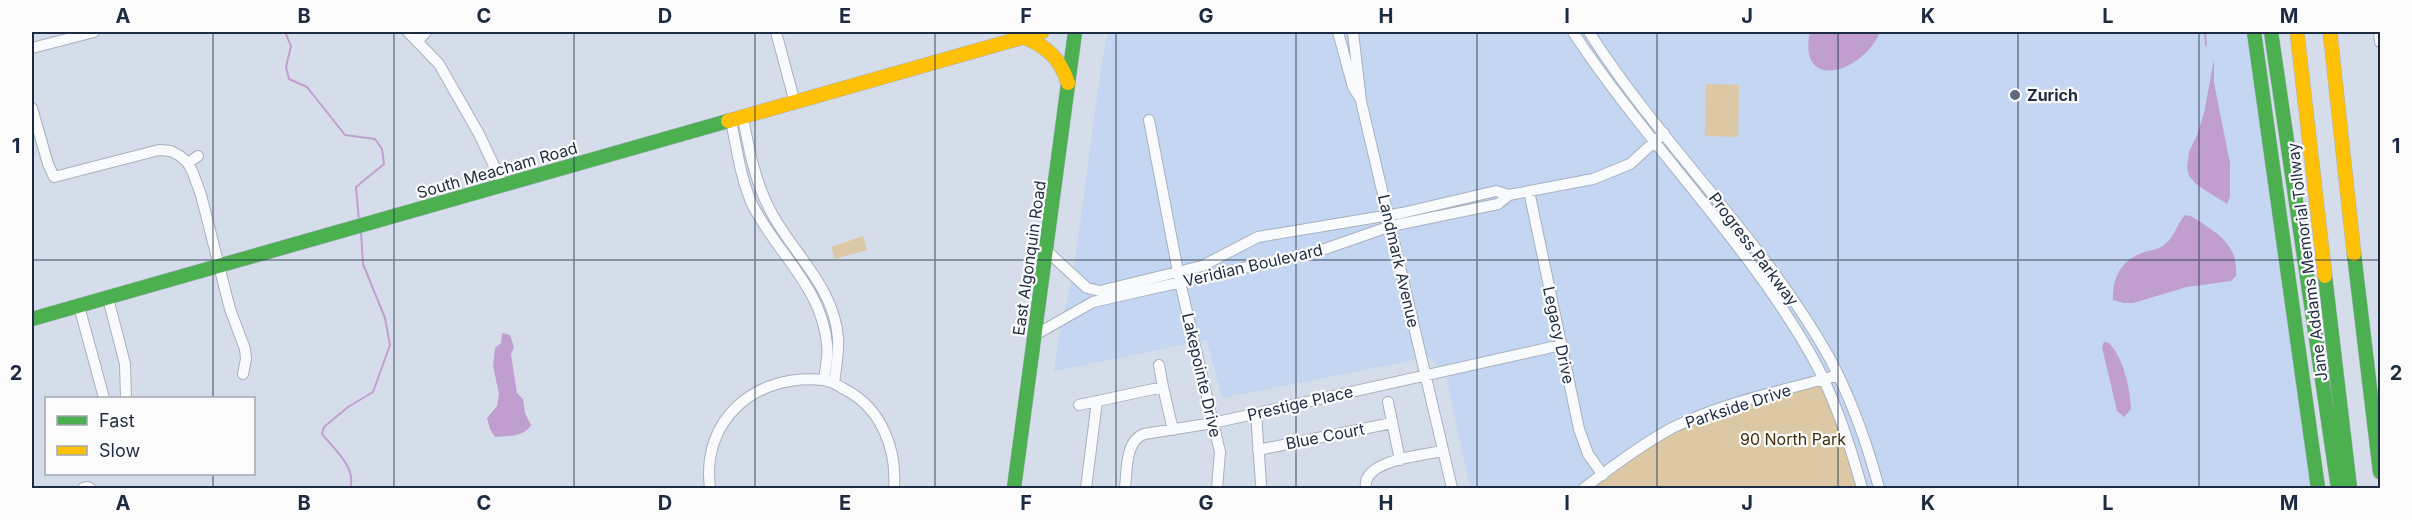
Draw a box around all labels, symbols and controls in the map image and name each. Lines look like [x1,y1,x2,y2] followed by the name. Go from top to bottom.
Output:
[116,4,131,28] text: A
[297,4,311,28] text: B
[477,4,491,28] text: C
[658,4,672,28] text: D
[839,4,851,28] text: E
[1020,4,1032,28] text: F
[1198,4,1214,28] text: G
[1379,4,1393,28] text: H
[1564,4,1570,28] text: I
[1741,4,1753,28] text: J
[1921,4,1935,28] text: K
[2102,4,2114,28] text: L
[2280,4,2298,28] text: M
[2027,85,2078,105] place label: Zurich
[2008,88,2022,102] marker: Zurich
[12,134,20,158] text: 1
[2392,134,2400,158] text: 1
[414,137,580,203] street label: South Meacham Road
[2282,142,2332,382] street label: Jane Addams Memorial Tollway
[1008,179,1050,337] street label: East Algonquin Road
[1705,188,1803,310] street label: Progress Parkway
[1374,192,1424,330] street label: Landmark Avenue
[1181,239,1325,291] street label: Veridian Boulevard
[1539,284,1579,386] street label: Legacy Drive
[1178,311,1226,439] street label: Lakepointe Drive
[10,361,22,385] text: 2
[2390,361,2402,385] text: 2
[1683,380,1793,432] street label: Parkside Drive
[1245,381,1355,425] street label: Prestige Place
[45,397,255,475] legend
[99,410,135,431] text: Fast
[1284,419,1366,453] street label: Blue Court
[1740,429,1846,449] park label: 90 North Park
[99,440,140,461] text: Slow
[116,491,131,515] text: A
[297,491,311,515] text: B
[477,491,491,515] text: C
[658,491,672,515] text: D
[839,491,851,515] text: E
[1020,491,1032,515] text: F
[1198,491,1214,515] text: G
[1379,491,1393,515] text: H
[1564,491,1570,515] text: I
[1741,491,1753,515] text: J
[1921,491,1935,515] text: K
[2102,491,2114,515] text: L
[2280,491,2298,515] text: M

